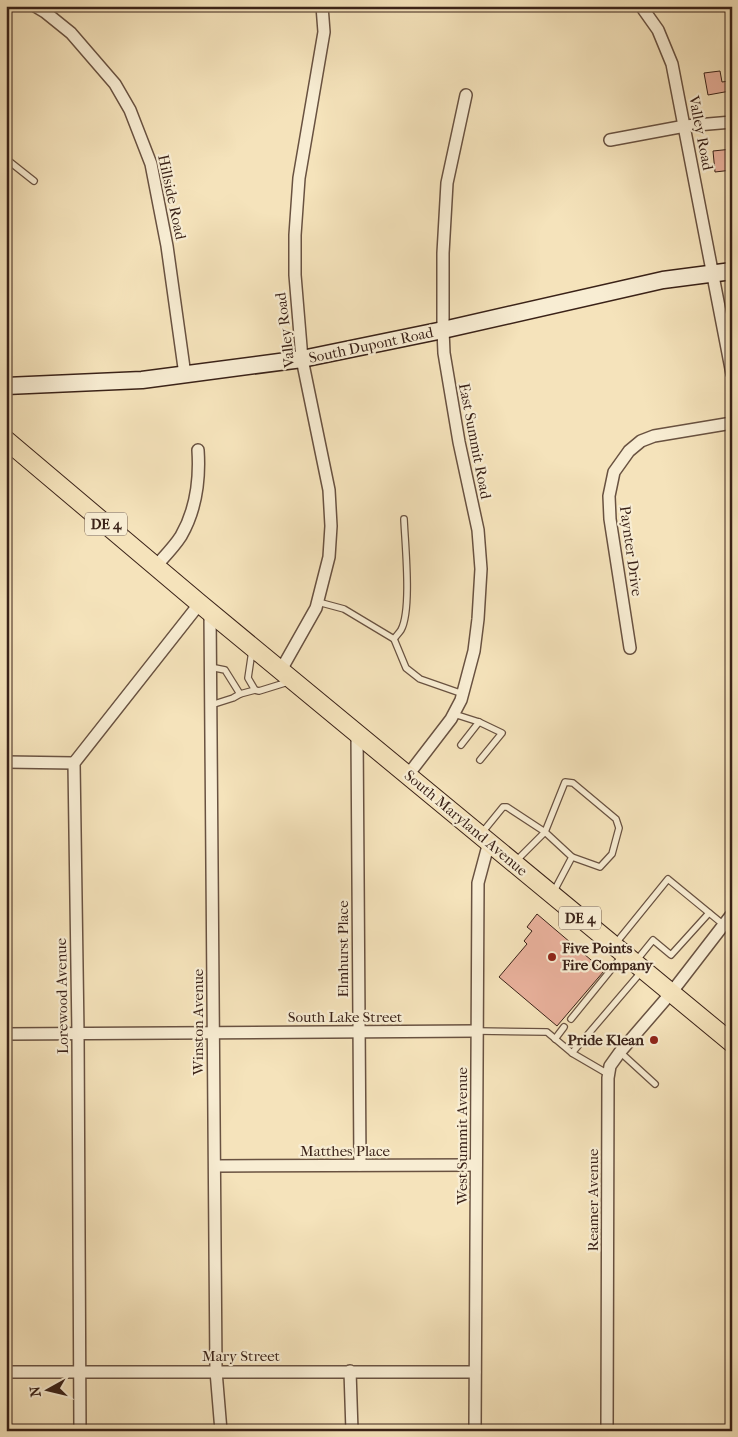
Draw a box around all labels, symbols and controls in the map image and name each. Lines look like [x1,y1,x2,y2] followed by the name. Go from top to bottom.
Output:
[685,93,717,173] street label: Valley Road
[154,153,190,242] street label: Hillside Road
[271,290,299,370] street label: Valley Road
[307,323,436,367] street label: South Dupont Road
[455,382,495,501] street label: East Summit Road
[616,505,646,598] street label: Paynter Drive
[85,512,127,536] road number: DE 4
[401,766,532,880] street label: South Maryland Avenue
[334,900,352,998] street label: Elmhurst Place
[559,906,601,930] road number: DE 4
[52,937,72,1054] street label: Lorewood Avenue
[561,939,654,974] place label: Five Points Fire Company
[546,951,558,963] marker: Five Points Fire Company
[189,968,207,1076] street label: Winston Avenue
[288,1008,403,1026] street label: South Lake Street
[567,1031,644,1049] place label: Pride Klean
[648,1034,660,1046] marker: Pride Klean
[453,1067,471,1206] street label: West Summit Avenue
[300,1142,391,1160] street label: Matthes Place
[584,1148,602,1251] street label: Reamer Avenue
[202,1347,281,1365] street label: Mary Street
[22,1364,72,1414] north arrow
[26,1385,45,1398] text: N

